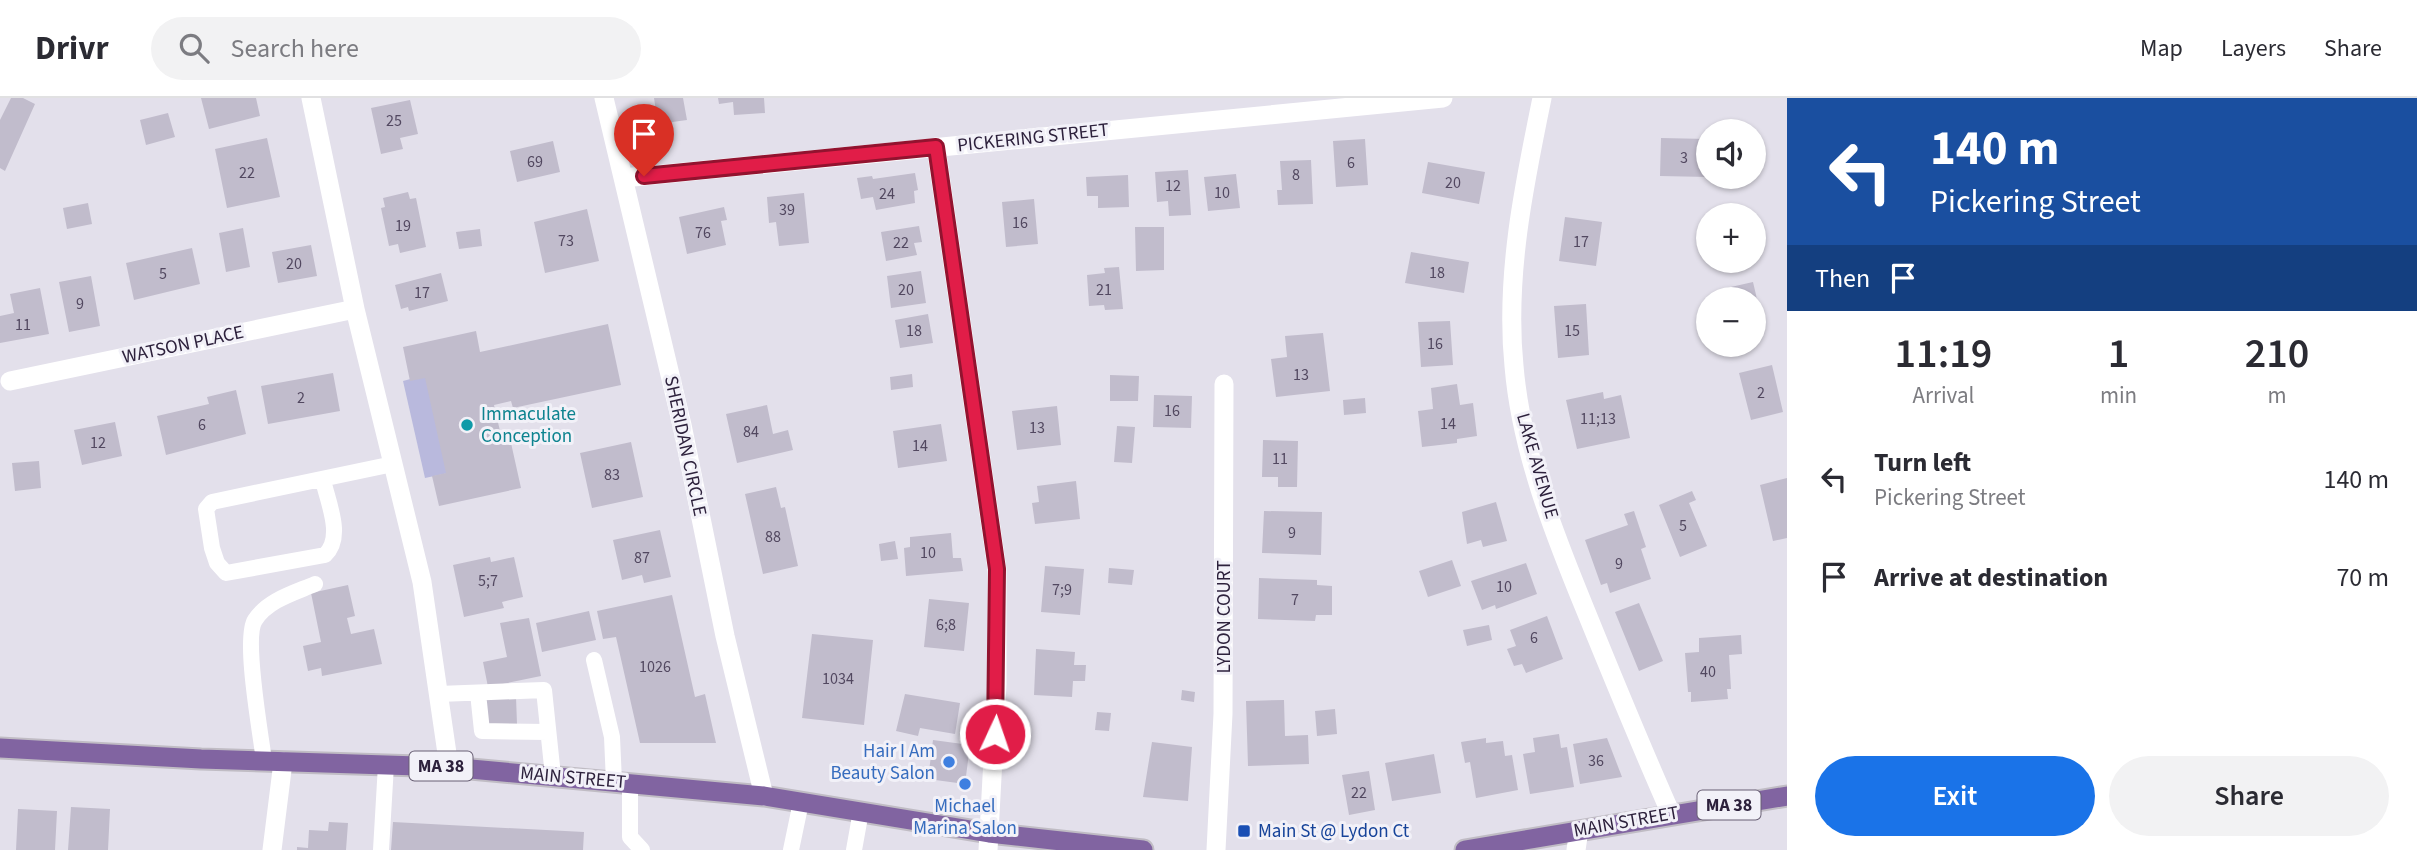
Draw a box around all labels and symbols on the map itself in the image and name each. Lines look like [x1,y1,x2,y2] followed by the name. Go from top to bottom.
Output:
[614,104,674,176] pin
[386,110,402,132] house number: 25
[956,117,1110,159] street label: PICKERING STREET
[1680,147,1688,169] house number: 3
[527,151,543,173] house number: 69
[1347,152,1355,174] house number: 6
[239,162,255,184] house number: 22
[1292,164,1300,186] house number: 8
[1445,172,1461,194] house number: 20
[1165,175,1181,197] house number: 12
[1214,182,1230,204] house number: 10
[879,183,895,205] house number: 24
[779,199,795,221] house number: 39
[1012,212,1028,234] house number: 16
[395,215,411,237] house number: 19
[695,222,711,244] house number: 76
[558,230,574,252] house number: 73
[1573,231,1589,253] house number: 17
[893,232,909,254] house number: 22
[286,253,302,275] house number: 20
[1429,262,1445,284] house number: 18
[159,263,167,285] house number: 5
[898,279,914,301] house number: 20
[1096,279,1112,301] house number: 21
[414,282,430,304] house number: 17
[76,293,84,315] house number: 9
[15,314,31,336] house number: 11
[120,319,246,371] street label: WATSON PLACE
[906,320,922,342] house number: 18
[1564,320,1580,342] house number: 15
[1427,333,1443,355] house number: 16
[1293,364,1309,386] house number: 13
[657,373,713,519] street label: SHERIDAN CIRCLE
[1757,382,1765,404] house number: 2
[297,387,305,409] house number: 2
[1164,400,1180,422] house number: 16
[481,401,576,450] place label: Immaculate Conception
[1580,408,1616,430] house number: 11;13
[1509,410,1565,522] street label: LAKE AVENUE
[1440,413,1456,435] house number: 14
[198,414,206,436] house number: 6
[459,417,475,433] marker: Immaculate Conception
[1029,417,1045,439] house number: 13
[743,421,759,443] house number: 84
[90,432,106,454] house number: 12
[912,435,928,457] house number: 14
[1272,448,1288,470] house number: 11
[604,464,620,486] house number: 83
[1679,515,1687,537] house number: 5
[1288,522,1296,544] house number: 9
[765,526,781,548] house number: 88
[920,542,936,564] house number: 10
[634,547,650,569] house number: 87
[1615,553,1623,575] house number: 9
[1211,560,1238,674] street label: LYDON COURT
[478,570,498,592] house number: 5;7
[1496,576,1512,598] house number: 10
[1052,579,1072,601] house number: 7;9
[1291,589,1299,611] house number: 7
[936,614,956,636] house number: 6;8
[1530,627,1538,649] house number: 6
[639,656,671,678] house number: 1026
[1700,661,1716,683] house number: 40
[822,668,854,690] house number: 1034
[958,697,1032,771] position arrow
[830,738,935,787] place label: Hair I Am Beauty Salon
[1588,750,1604,772] house number: 36
[410,752,472,780] road number: MA 38
[941,754,957,770] marker: Hair I Am Beauty Salon
[519,760,627,796] street label: MAIN STREET
[957,776,973,792] marker: Michael Marina Salon
[1351,782,1367,804] house number: 22
[1698,790,1760,820] road number: MA 38
[913,793,1017,842] place label: Michael Marina Salon
[1571,799,1681,845] street label: MAIN STREET
[1258,818,1410,845] place label: Main St @ Lydon Ct
[1236,823,1252,839] marker: Main St @ Lydon Ct

